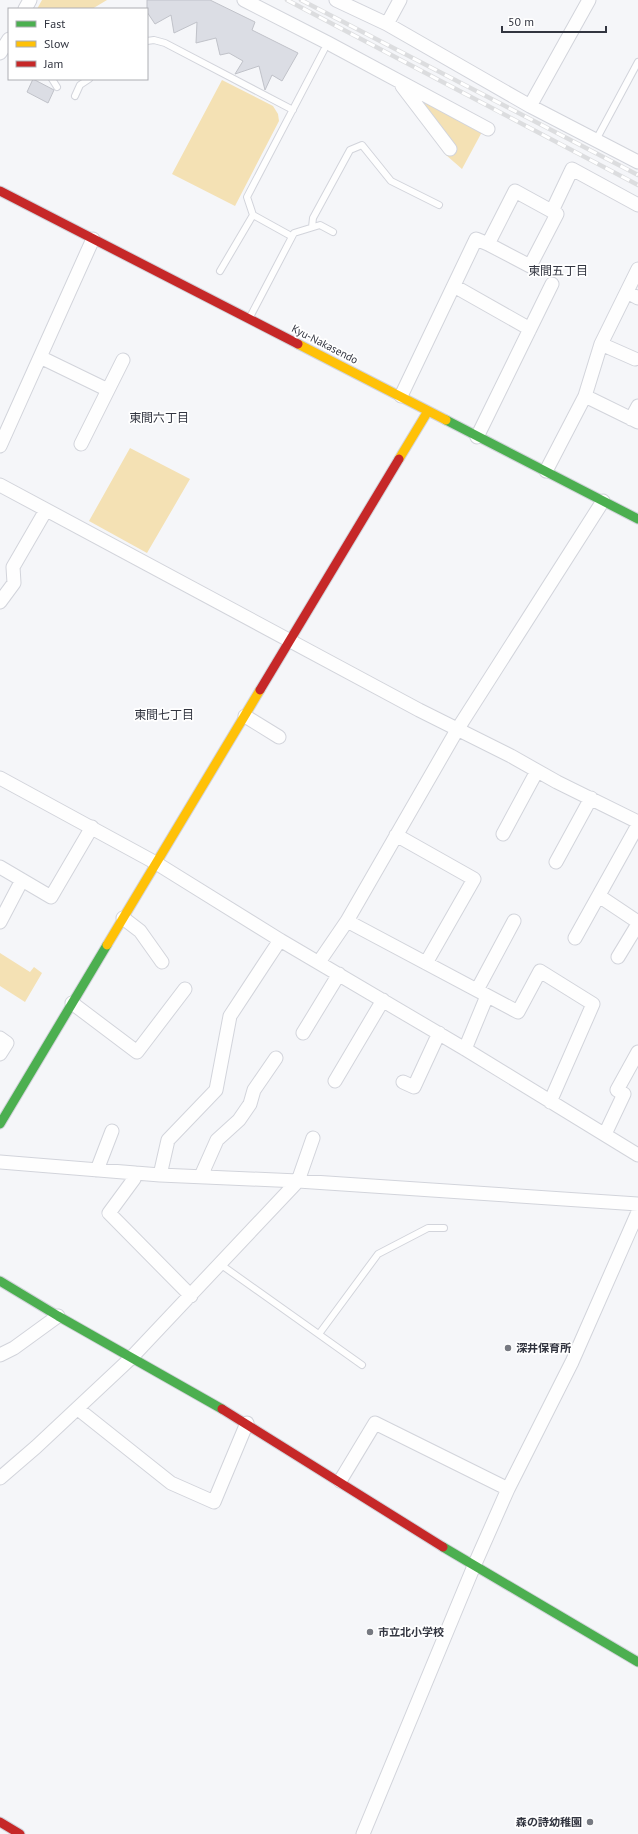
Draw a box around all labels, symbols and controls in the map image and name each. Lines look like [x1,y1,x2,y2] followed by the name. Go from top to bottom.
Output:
[8,8,148,80] legend
[502,8,606,34] scale bar
[508,14,534,29] text: 50 m
[44,16,65,31] text: Fast
[44,36,69,51] text: Slow
[43,56,63,71] text: Jam
[528,263,588,278] district label: 東間五丁目
[289,321,361,367] street label: Kyu-Nakasendo
[129,410,189,425] district label: 東間六丁目
[134,707,194,722] district label: 東間七丁目
[516,1341,571,1355] place label: 深井保育所
[503,1343,513,1353] marker: 深井保育所
[378,1625,444,1639] place label: 市立北小学校
[365,1627,375,1637] marker: 市立北小学校
[516,1815,582,1829] place label: 森の詩幼稚園
[585,1817,595,1827] marker: 森の詩幼稚園

